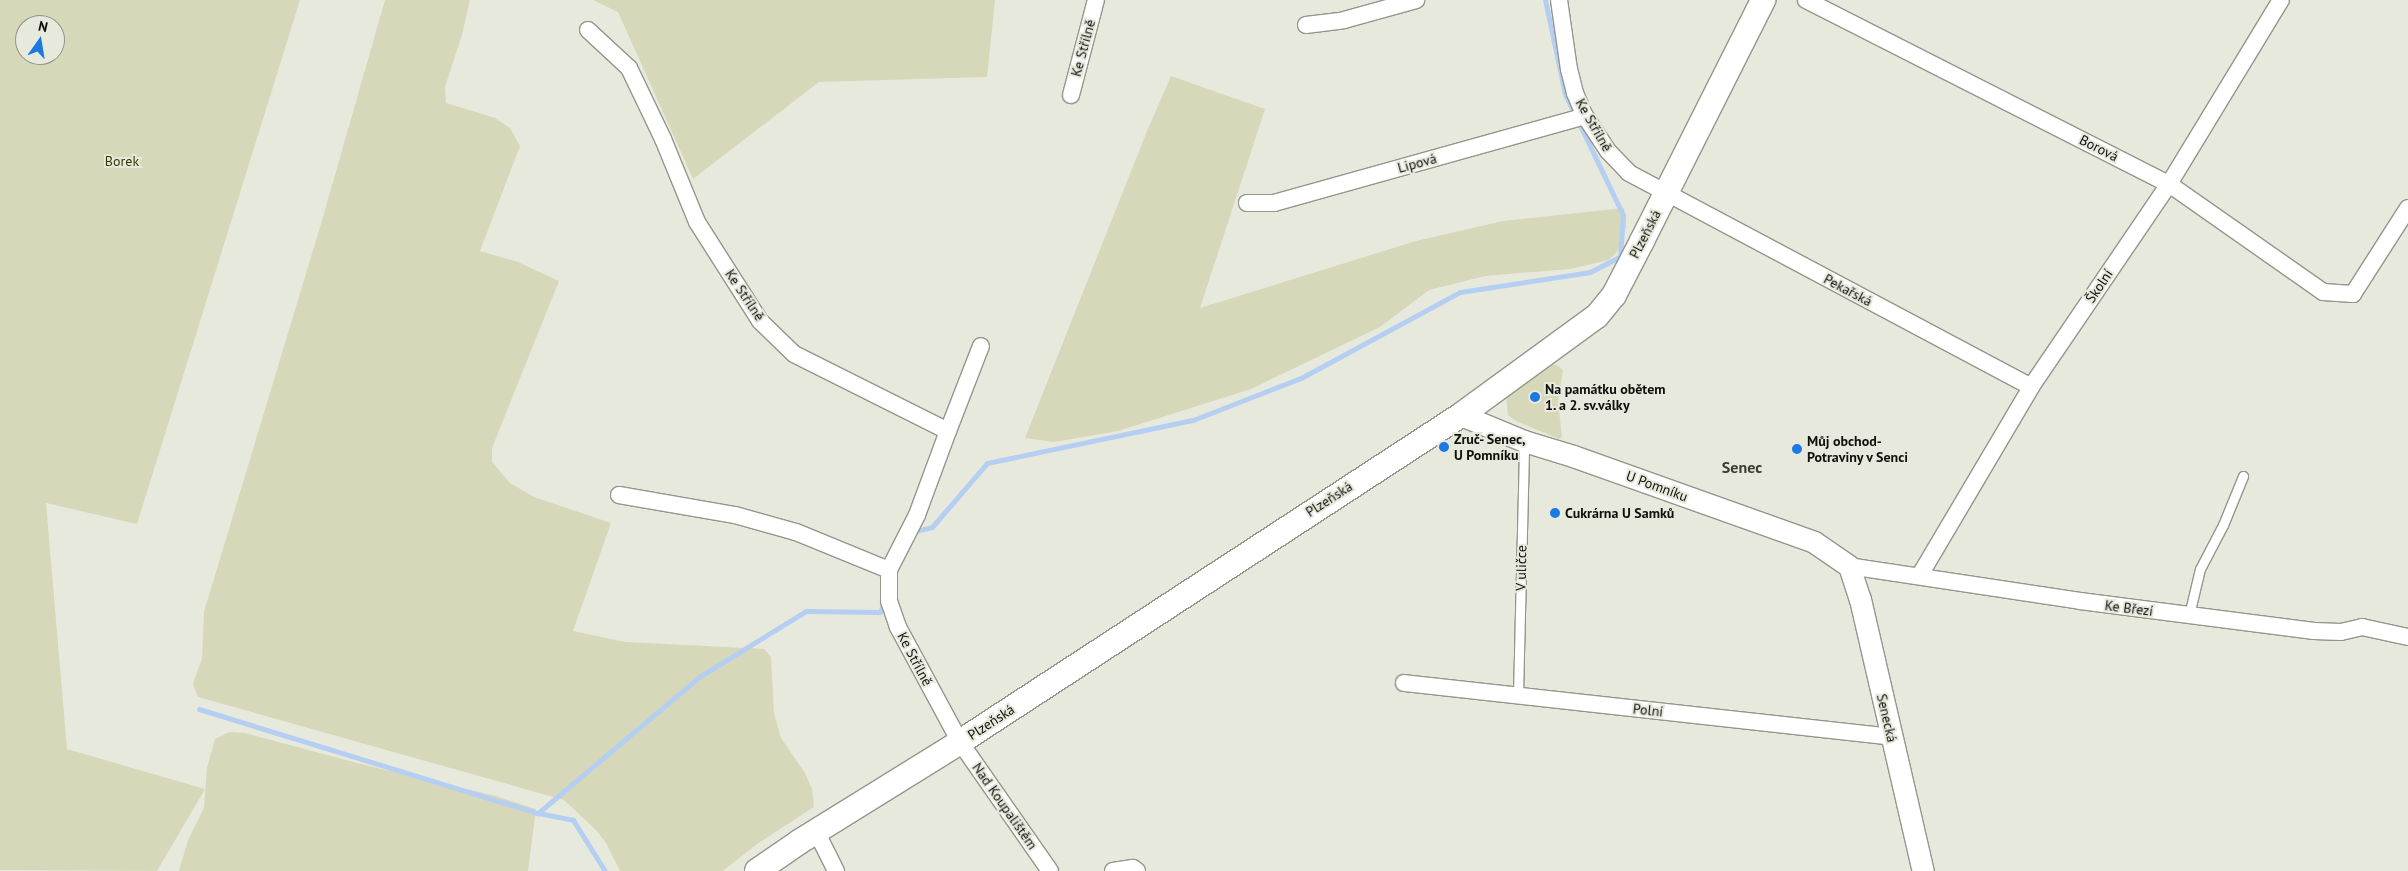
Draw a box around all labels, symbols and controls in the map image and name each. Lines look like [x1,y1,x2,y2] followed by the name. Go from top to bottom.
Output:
[15,15,65,65] north arrow
[37,17,50,36] text: N
[1067,18,1099,78] street label: Ke Střílně
[1572,96,1616,154] street label: Ke Střílně
[2077,131,2121,165] street label: Borová
[1396,150,1438,176] street label: Lipová
[105,153,139,169] park label: Borek
[1626,207,1664,261] street label: Plzeňská
[722,266,768,324] street label: Ke Střílně
[2082,266,2116,306] street label: Školní
[1821,270,1875,310] street label: Pekařská
[1545,381,1666,414] place label: Na památku obětem 1. a 2. sv.války
[1529,391,1541,403] marker: Na památku obětem 1. a 2. sv.války
[1454,431,1527,464] place label: Zruč- Senec, U Pomníku
[1807,433,1909,466] place label: Můj obchod- Potraviny v Senci
[1438,441,1450,453] marker: Zruč- Senec, U Pomníku
[1791,443,1803,455] marker: Můj obchod- Potraviny v Senci
[1722,457,1762,477] district label: Senec
[1624,467,1690,505] street label: U Pomníku
[1303,478,1355,520] street label: Plzeňská
[1565,505,1674,521] place label: Cukrárna U Samků
[1549,507,1561,519] marker: Cukrárna U Samků
[1512,545,1530,591] street label: V uličce
[2104,597,2154,619] street label: Ke Březí
[894,629,936,689] street label: Ke Střílně
[1873,692,1901,744] street label: Senecká
[1632,700,1664,720] street label: Polní
[965,701,1017,743] street label: Plzeňská
[969,759,1041,853] street label: Nad Koupalištěm

